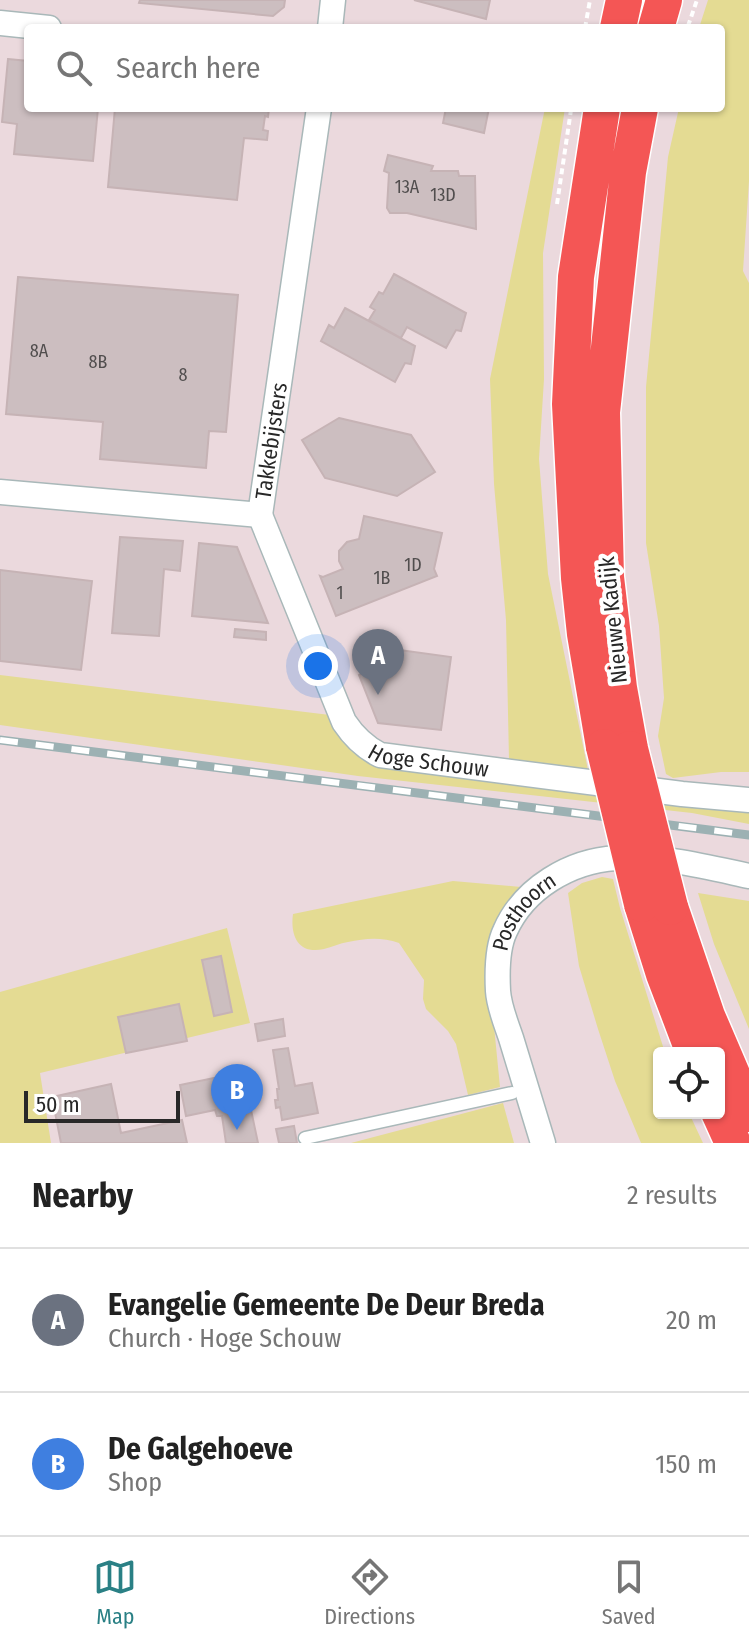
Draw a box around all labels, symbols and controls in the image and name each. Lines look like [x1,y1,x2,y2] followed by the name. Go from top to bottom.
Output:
[24,24,725,112] search box
[52,46,96,90] icon: search
[116,50,261,86] text: Search here
[395,176,420,198] house number: 13A
[430,184,456,206] house number: 13D
[30,340,49,362] house number: 8A
[89,351,108,373] house number: 8B
[179,364,188,386] house number: 8
[249,381,293,501] street label: Takkebijsters
[404,554,422,576] house number: 1D
[593,555,633,685] street label: Nieuwe Kadijk
[374,567,391,589] house number: 1B
[336,582,344,604] house number: 1
[352,629,404,695] pin: A
[298,646,338,686] your location
[364,738,490,782] street label: Hoge Schouw
[486,866,561,953] street label: Posthoorn
[653,1047,725,1119] map controls
[653,1047,725,1119] button: locate
[211,1064,263,1130] pin: B
[24,1087,180,1123] scale bar
[36,1091,80,1118] text: 50 m
[32,1175,133,1216] text: Nearby
[627,1180,717,1211] text: 2 results
[108,1287,545,1323] text: Evangelie Gemeente De Deur Breda
[51,1305,65,1336] text: A
[666,1305,717,1336] text: 20 m
[108,1323,341,1354] text: Church · Hoge Schouw
[108,1431,293,1467] text: De Galgehoeve
[51,1449,65,1480] text: B
[655,1449,717,1480] text: 150 m
[108,1467,162,1498] text: Shop
[93,1555,137,1630] tab: Map
[324,1555,415,1630] tab: Directions
[602,1555,656,1630] tab: Saved

